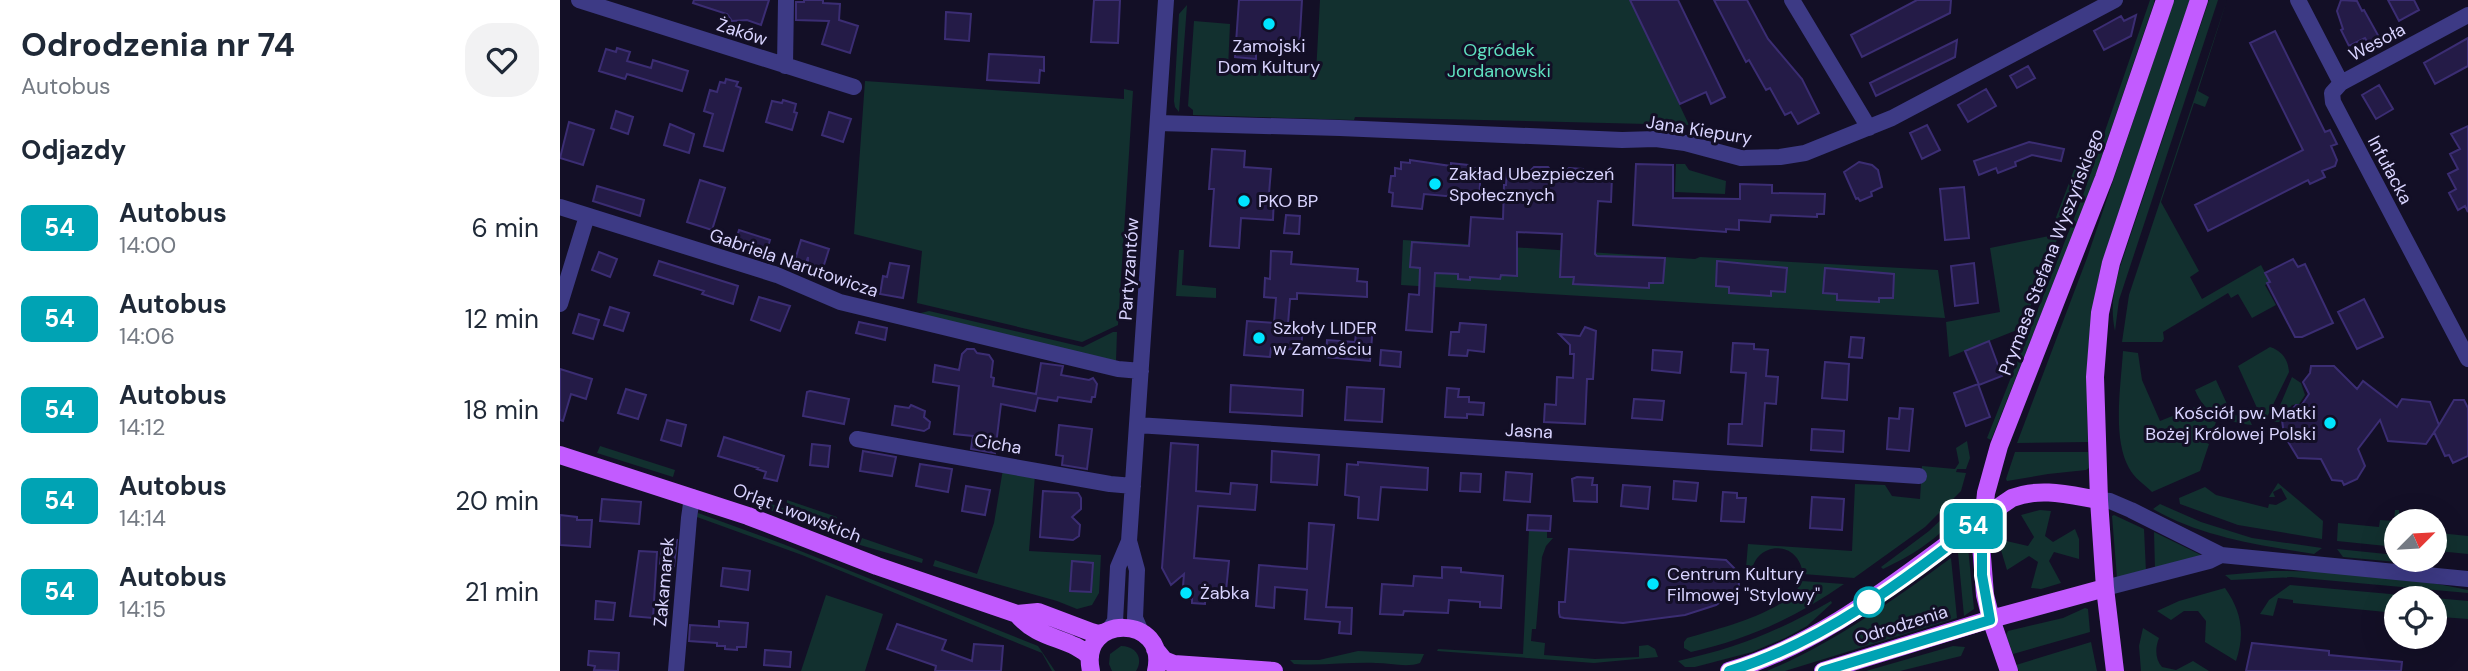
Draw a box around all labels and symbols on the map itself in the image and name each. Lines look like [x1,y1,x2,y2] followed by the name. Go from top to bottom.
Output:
[714,13,771,52] street label: Żaków
[1261,16,1277,32] marker: Zamojski Dom Kultury
[2345,17,2409,67] street label: Wesoła
[1218,34,1320,79] place label: Zamojski Dom Kultury
[1447,38,1551,83] park label: Ogródek Jordanowski
[1644,110,1754,150] street label: Jana Kiepury
[1993,125,2109,379] street label: Prymasa Stefana Wyszyńskiego
[2362,132,2418,208] street label: Infułacka
[1449,162,1614,207] place label: Zakład Ubezpieczeń Społecznych
[1427,176,1443,192] marker: Zakład Ubezpieczeń Społecznych
[1258,189,1318,213] place label: PKO BP
[1236,193,1252,209] marker: PKO BP
[1113,217,1145,321] street label: Partyzantów
[706,223,882,303] street label: Gabriela Narutowicza
[1273,316,1377,361] place label: Szkoły LIDER w Zamościu
[1251,330,1267,346] marker: Szkoły LIDER w Zamościu
[2145,401,2316,446] place label: Kościół pw. Matki Bożej Królowej Polski
[2322,415,2338,431] marker: Kościół pw. Matki Bożej Królowej Polski
[1504,418,1554,444] street label: Jasna
[972,428,1024,460] street label: Cicha
[729,478,865,548] street label: Orląt Lwowskich
[1942,503,2004,549] line badge: 54
[2384,509,2446,572] north arrow
[648,536,680,628] street label: Zakamarek
[1667,562,1820,607] place label: Centrum Kultury Filmowej "Stylowy"
[1645,576,1661,592] marker: Centrum Kultury Filmowej "Stylowy"
[1200,581,1250,605] place label: Żabka
[1178,585,1194,601] marker: Żabka
[1854,587,1884,617] unlabelled marker
[1851,599,1951,651] street label: Odrodzenia

